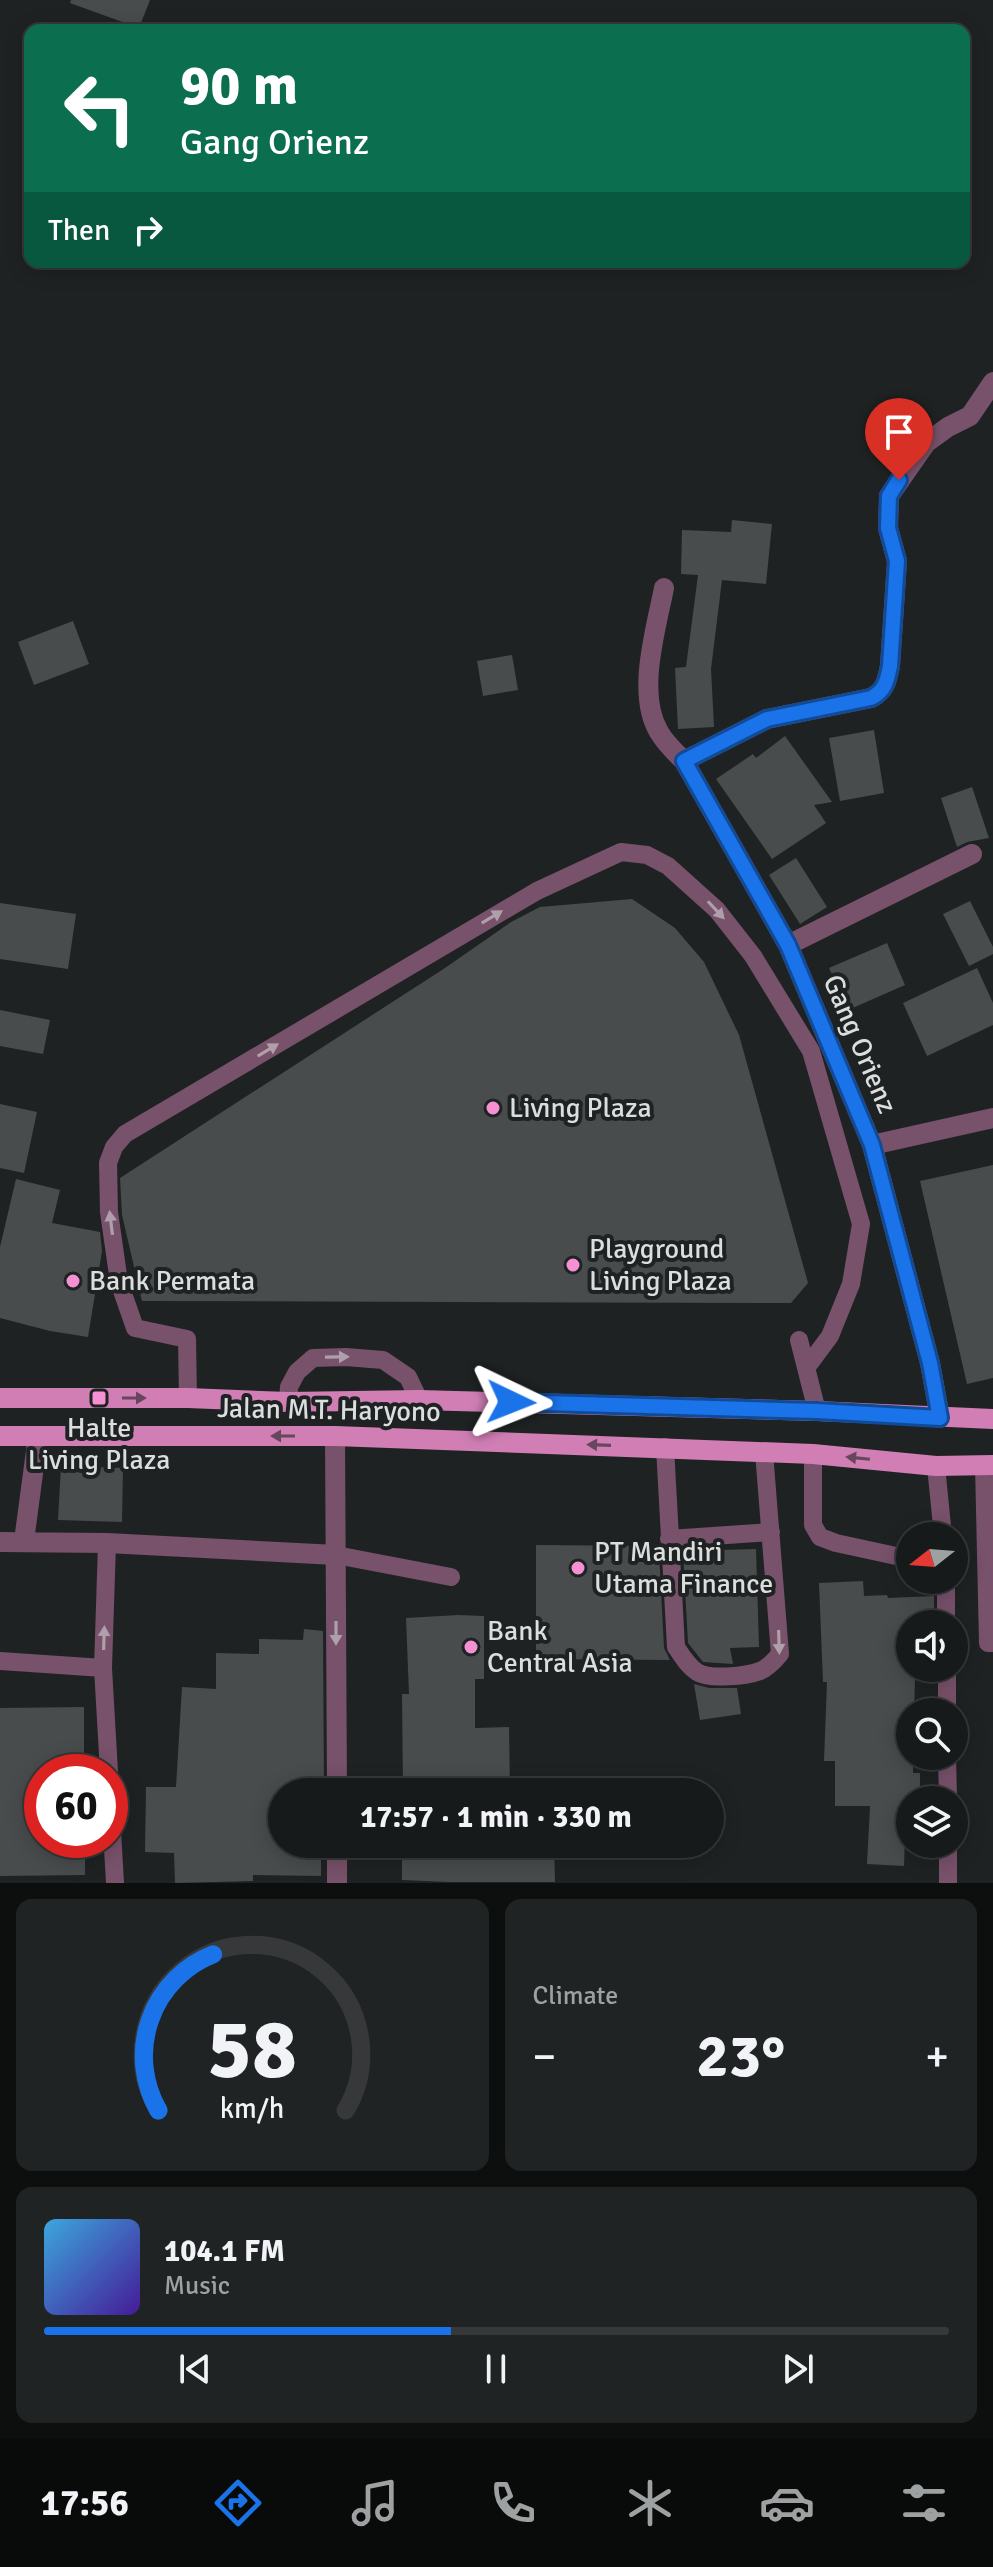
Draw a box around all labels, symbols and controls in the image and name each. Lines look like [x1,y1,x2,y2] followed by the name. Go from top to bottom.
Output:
[180,51,298,120] text: 90 m
[48,56,152,160] icon: left
[180,120,369,165] text: Gang Orienz
[126,208,170,252] icon: right
[48,212,110,249] text: Then
[865,398,933,480] pin
[877,410,921,454] icon: arrive
[706,901,724,920] one-way arrow
[481,910,503,924] one-way arrow
[816,970,904,1118] street label: Gang Orienz
[257,1043,279,1057] one-way arrow
[509,1091,652,1125] place label: Living Plaza
[484,1099,502,1117] marker: Living Plaza
[104,1210,117,1235] one-way arrow
[589,1232,732,1298] place label: Playground Living Plaza
[564,1256,582,1274] marker: Playground Living Plaza
[89,1264,255,1298] place label: Bank Permata
[64,1272,82,1290] marker: Bank Permata
[325,1351,350,1364] one-way arrow
[469,1360,553,1444] position arrow
[90,1389,108,1407] marker: Halte Living Plaza
[217,1391,441,1429] street label: Jalan M.T. Haryono
[122,1392,147,1404] one-way arrow
[28,1411,170,1477] place label: Halte Living Plaza
[270,1430,295,1442] one-way arrow
[586,1438,611,1451] one-way arrow
[845,1452,870,1465] one-way arrow
[896,1522,968,1594] north arrow
[896,1522,968,1858] map controls
[594,1535,773,1601] place label: PT Mandiri Utama Finance
[569,1559,587,1577] marker: PT Mandiri Utama Finance
[896,1610,968,1682] button: sound
[487,1614,633,1680] place label: Bank Central Asia
[330,1621,342,1646] one-way arrow
[97,1625,110,1650] one-way arrow
[773,1629,786,1654] one-way arrow
[462,1638,480,1656] marker: Bank Central Asia
[896,1698,968,1770] button: search
[24,1754,128,1858] speed limit sign: 60
[896,1786,968,1858] button: layers
[360,1799,632,1836] text: 17:57 · 1 min · 330 m
[533,1980,618,2012] text: Climate
[207,1999,297,2101] text: 58
[696,2020,785,2094] text: 23°
[533,2030,556,2084] text: −
[925,2030,949,2084] text: +
[220,2091,285,2126] text: km/h
[164,2233,285,2270] text: 104.1 FM
[164,2270,230,2302] text: Music
[173,2347,217,2391] icon: previous
[474,2347,518,2391] icon: pause
[776,2347,820,2391] icon: next
[210,2475,266,2531] icon: directions
[347,2475,403,2531] icon: music
[485,2475,541,2531] icon: phone
[622,2475,678,2531] icon: climate
[759,2475,815,2531] icon: car
[896,2475,952,2531] icon: filters
[41,2481,129,2526] text: 17:56

